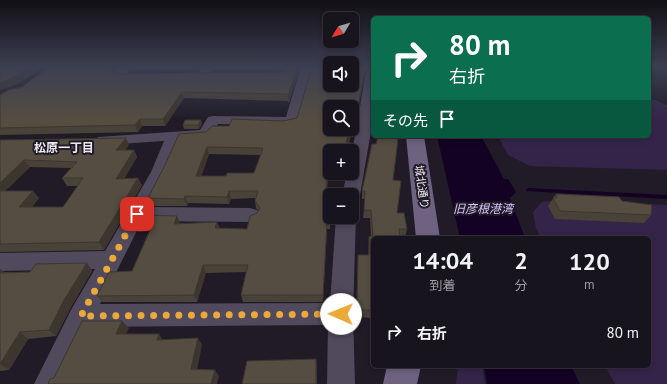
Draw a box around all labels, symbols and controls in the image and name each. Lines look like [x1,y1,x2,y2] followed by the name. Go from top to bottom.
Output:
[323,12,359,48] north arrow
[323,12,359,224] map controls
[449,26,510,63] text: 80 m
[383,32,435,84] icon: right
[323,56,359,92] button: sound
[449,65,485,88] text: 右折
[323,100,359,136] button: search
[436,108,458,130] icon: arrive
[383,111,428,130] text: その先
[34,140,94,155] district label: 松原一丁目
[323,144,359,180] button: +
[412,164,432,210] street label: 城北通り
[323,188,359,224] button: −
[120,197,154,231] pin
[453,201,515,216] water label: 旧彦根港湾
[126,203,148,225] icon: arrive
[412,245,473,276] text: 14:04
[514,245,528,276] text: 2
[569,246,610,277] text: 120
[584,276,595,293] text: m
[430,277,456,294] text: 到着
[515,277,528,294] text: 分
[320,293,362,335] position arrow
[383,321,405,343] icon: right
[606,323,639,342] text: 80 m
[417,324,447,343] text: 右折

